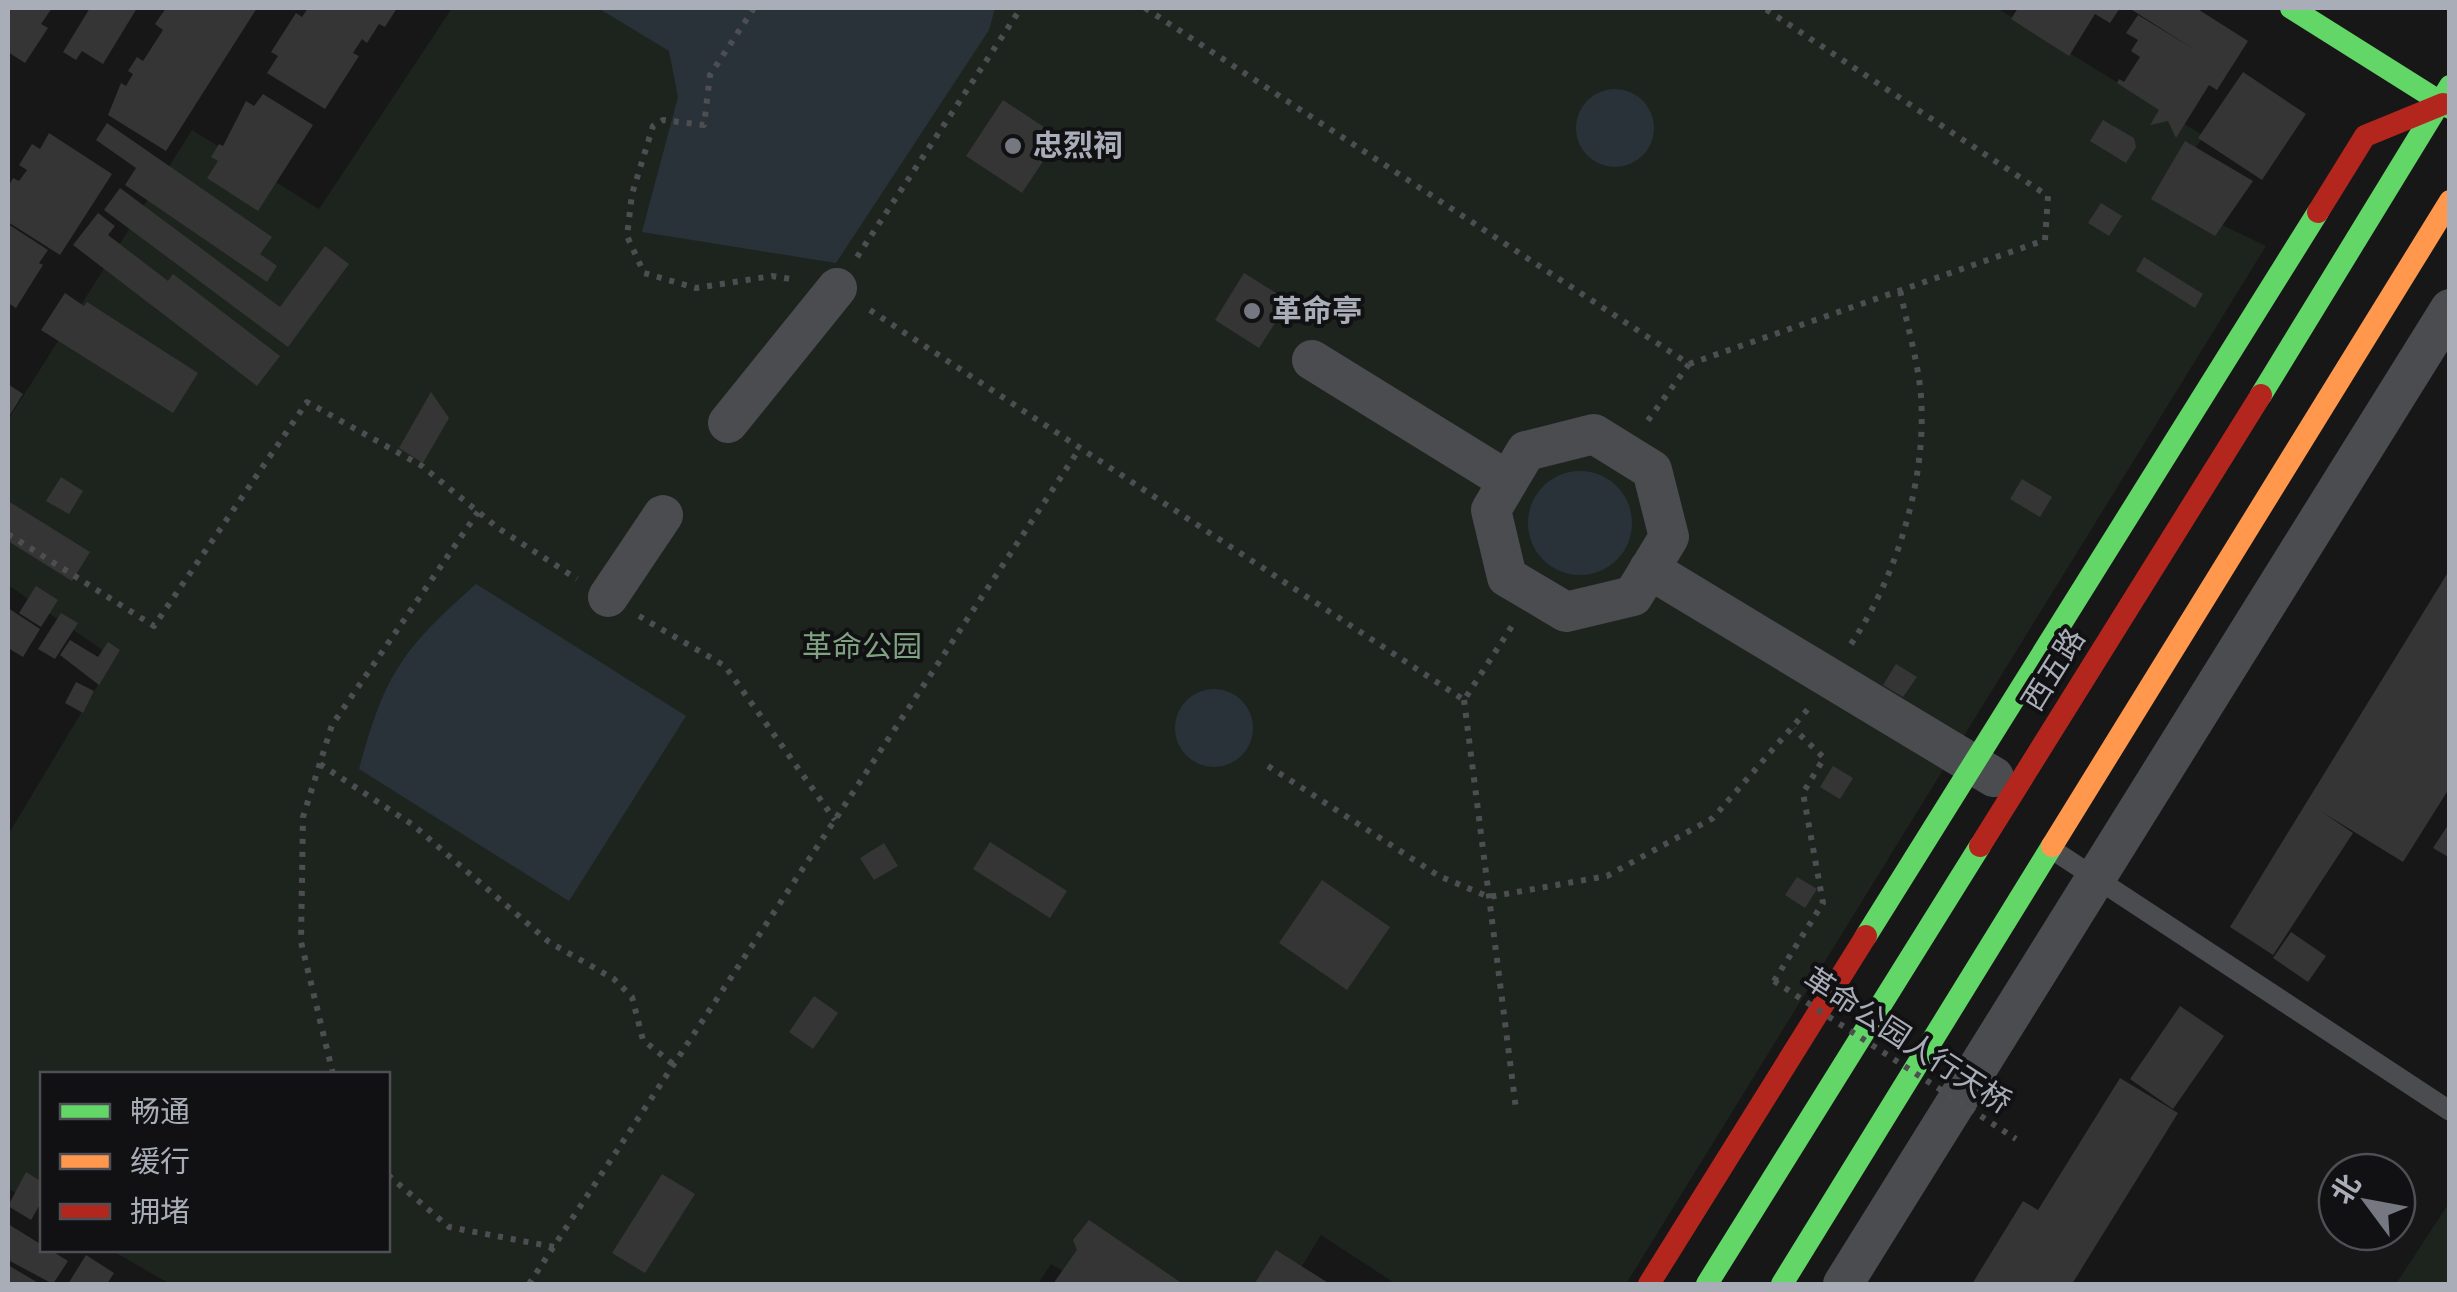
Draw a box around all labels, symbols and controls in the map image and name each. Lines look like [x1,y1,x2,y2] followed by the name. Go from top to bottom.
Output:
[1033,128,1123,165] place label: 忠烈祠
[1002,135,1024,157] marker: 忠烈祠
[1272,293,1362,330] place label: 革命亭
[1241,300,1263,322] marker: 革命亭
[2014,622,2094,718] street label: 西五路
[802,629,922,666] park label: 革命公园
[1796,960,2018,1122] street label: 革命公园人行天桥
[40,1072,390,1252] legend
[130,1094,190,1131] text: 畅通
[130,1144,190,1181] text: 缓行
[2317,1152,2417,1252] north arrow
[2325,1168,2368,1210] text: 北
[130,1194,190,1231] text: 拥堵

